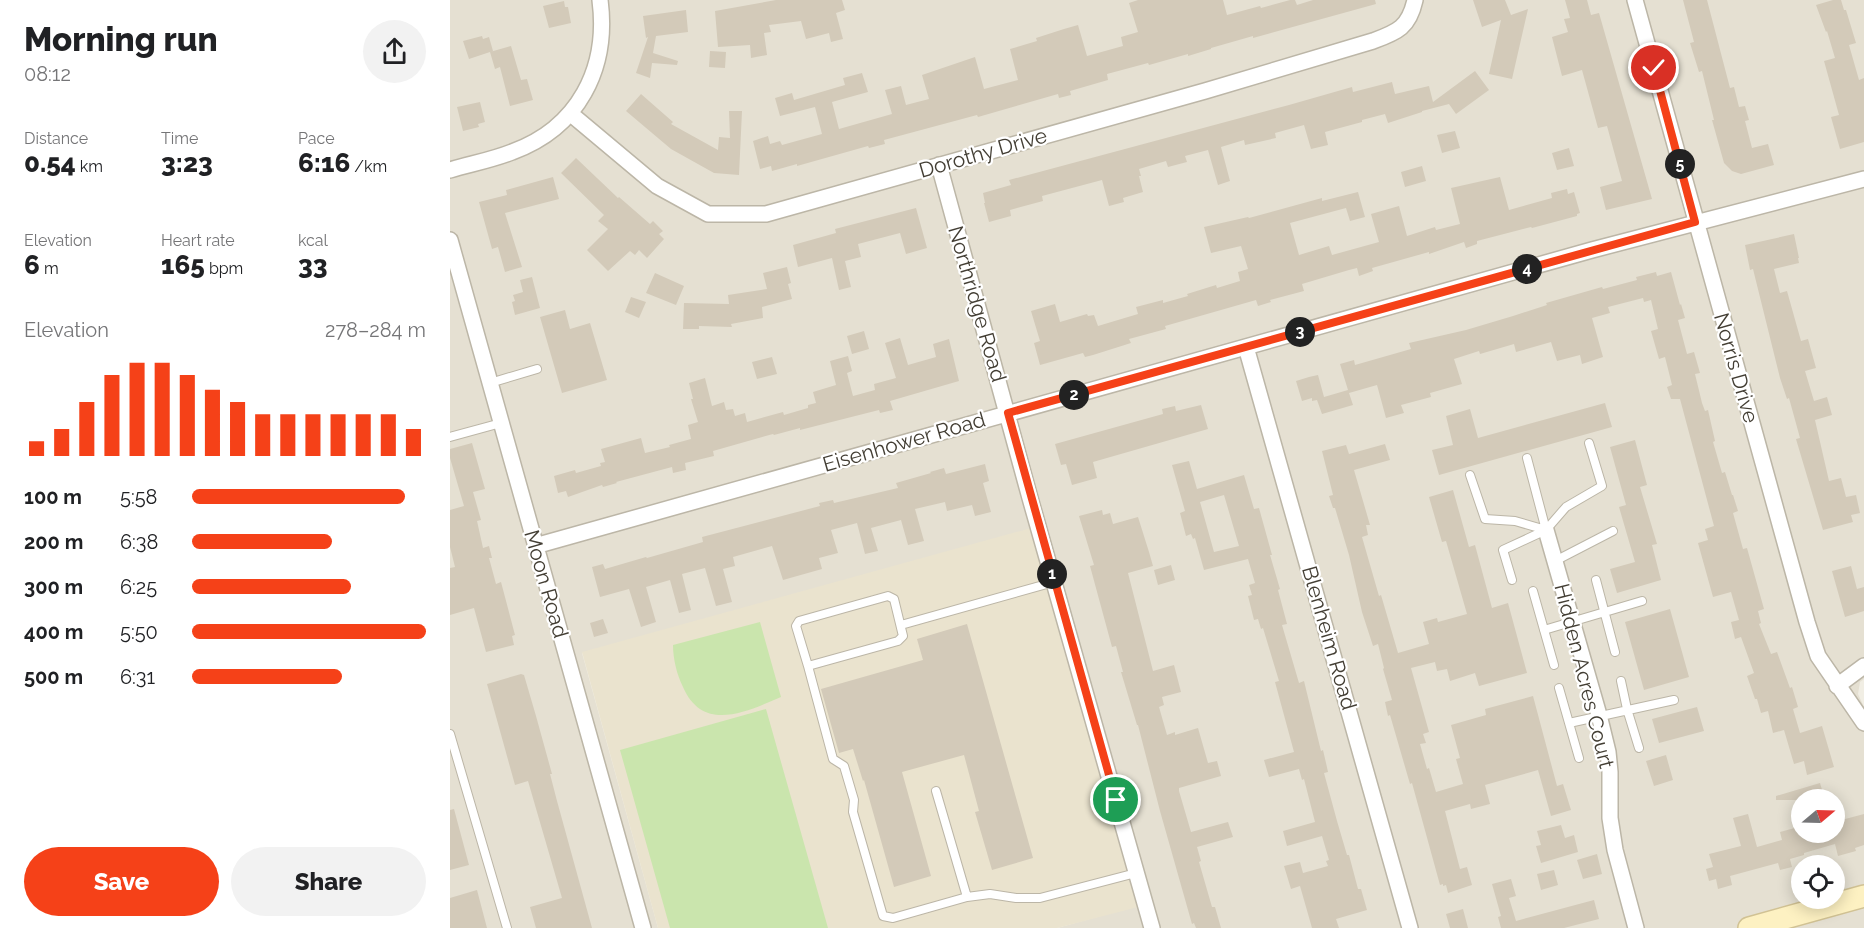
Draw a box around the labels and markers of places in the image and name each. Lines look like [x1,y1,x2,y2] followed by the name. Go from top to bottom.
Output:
[1628,42,1679,93] pin
[1665,149,1695,179] pin: 5
[1512,254,1542,284] pin: 4
[1285,317,1315,347] pin: 3
[1059,380,1089,410] pin: 2
[1037,559,1067,589] pin: 1
[1090,774,1141,825] pin

